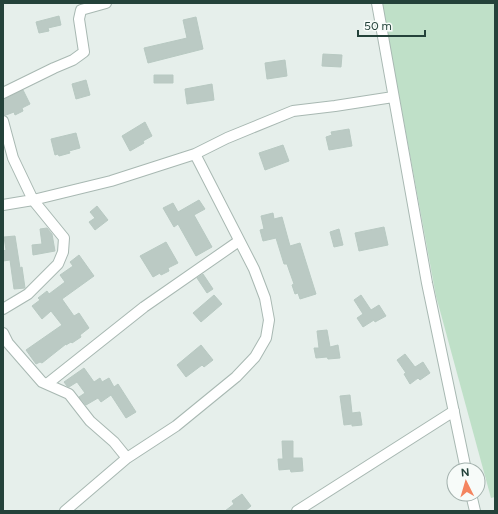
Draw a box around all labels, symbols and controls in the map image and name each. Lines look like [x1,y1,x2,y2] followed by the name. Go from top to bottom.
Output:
[358,12,425,38] scale bar
[364,19,392,33] text: 50 m
[446,462,486,502] north arrow
[460,466,470,479] text: N

